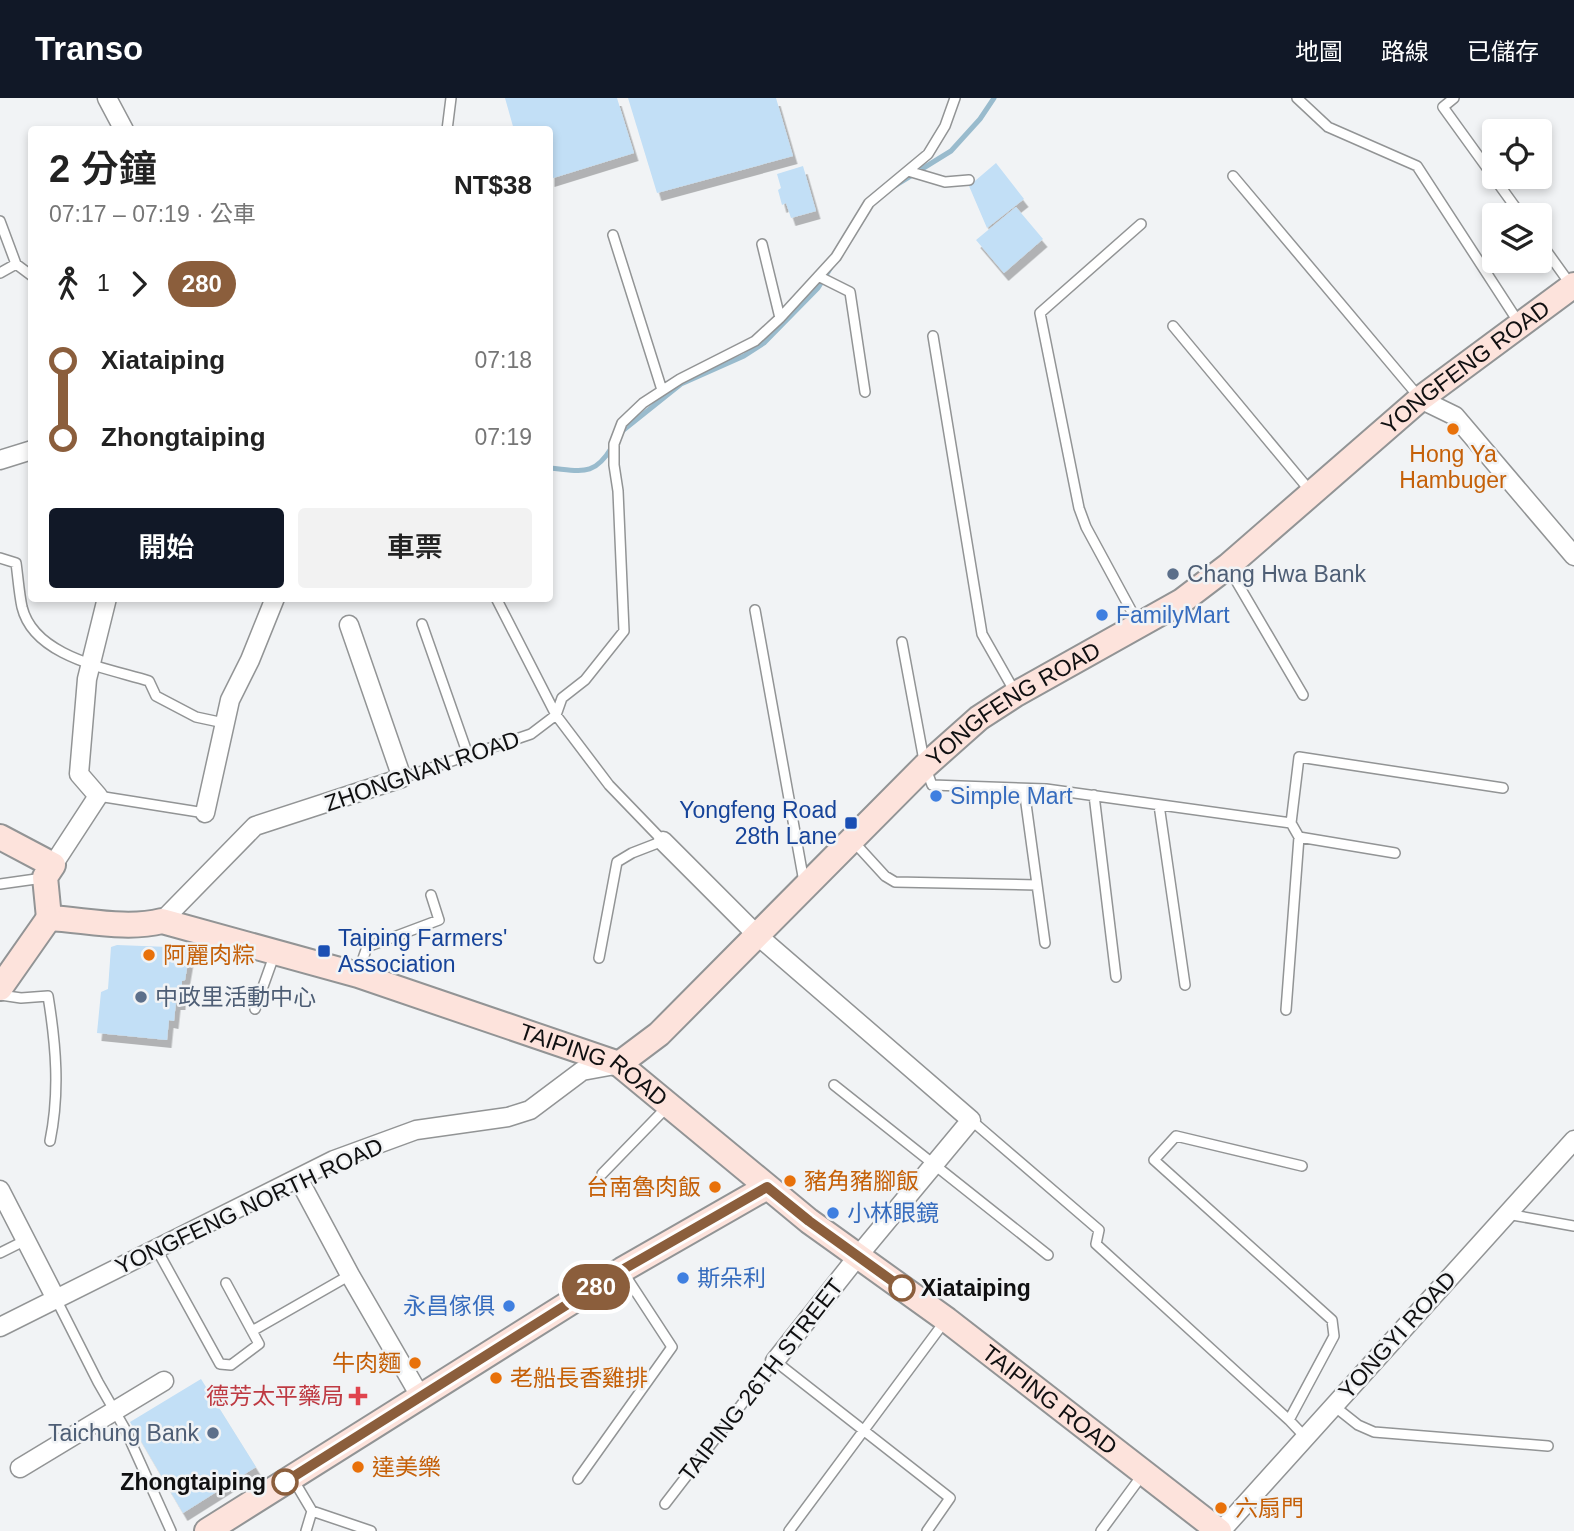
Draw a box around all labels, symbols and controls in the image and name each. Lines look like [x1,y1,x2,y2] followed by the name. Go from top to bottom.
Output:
[35,30,143,67] text: Transo
[1295,38,1343,65] text: 地圖
[1381,38,1429,65] text: 路線
[1467,38,1539,65] text: 已儲存
[1482,119,1552,273] map controls
[1482,119,1552,189] button: locate
[49,148,157,190] text: 2 分鐘
[454,170,532,200] text: NT$38
[49,201,256,227] text: 07:17 – 07:19 · 公車
[1482,203,1552,273] button: layers
[49,265,87,303] icon: walk
[120,265,158,303] icon: forward
[97,270,110,296] text: 1
[182,270,222,297] text: 280
[1376,295,1555,440] street label: YONGFENG ROAD
[101,345,225,375] text: Xiataiping
[474,347,532,373] text: 07:18
[1445,421,1461,437] marker: Hong Ya Hambuger
[101,422,266,452] text: Zhongtaiping
[474,424,532,450] text: 07:19
[1399,441,1507,493] place label: Hong Ya Hambuger
[49,508,284,588] button: 開始
[298,508,532,588] button: 車票
[1187,561,1366,587] place label: Chang Hwa Bank
[1165,566,1181,582] marker: Chang Hwa Bank
[1116,602,1230,628] place label: FamilyMart
[1094,607,1110,623] marker: FamilyMart
[921,637,1105,772] street label: YONGFENG ROAD
[321,725,523,817] street label: ZHONGNAN ROAD
[950,783,1073,809] place label: Simple Mart
[928,788,944,804] marker: Simple Mart
[679,797,837,849] place label: Yongfeng Road 28th Lane
[843,815,859,831] marker: Yongfeng Road 28th Lane
[338,925,507,977] place label: Taiping Farmers' Association
[163,942,255,968] place label: 阿麗肉粽
[316,943,332,959] marker: Taiping Farmers' Association
[141,947,157,963] marker: 阿麗肉粽
[155,984,316,1010] place label: 中政里活動中心
[133,989,149,1005] marker: 中政里活動中心
[516,1018,673,1112] street label: TAIPING ROAD
[111,1132,387,1280] street label: YONGFENG NORTH ROAD
[804,1168,919,1194] place label: 豬角豬腳飯
[782,1173,798,1189] marker: 豬角豬腳飯
[586,1174,701,1200] place label: 台南魯肉飯
[707,1179,723,1195] marker: 台南魯肉飯
[847,1200,939,1226] place label: 小林眼鏡
[825,1205,841,1221] marker: 小林眼鏡
[556,1264,636,1310] line badge: 280
[697,1265,766,1291] place label: 斯朵利
[1333,1266,1461,1404] street label: YONGYI ROAD
[675,1270,691,1286] marker: 斯朵利
[576,1273,616,1300] text: 280
[674,1273,848,1487] street label: TAIPING 26TH STREET
[889,1275,915,1301] marker: Xiataiping
[921,1275,1031,1301] place label: Xiataiping
[403,1293,495,1319] place label: 永昌傢俱
[501,1298,517,1314] marker: 永昌傢俱
[977,1339,1122,1460] street label: TAIPING ROAD
[332,1350,401,1376] place label: 牛肉麵
[407,1355,423,1371] marker: 牛肉麵
[510,1365,648,1391] place label: 老船長香雞排
[488,1370,504,1386] marker: 老船長香雞排
[206,1383,344,1409] place label: 德芳太平藥局
[350,1388,366,1404] marker: 德芳太平藥局
[48,1420,199,1446] place label: Taichung Bank
[205,1425,221,1441] marker: Taichung Bank
[372,1454,441,1480] place label: 達美樂
[350,1459,366,1475] marker: 達美樂
[120,1469,266,1495] place label: Zhongtaiping
[272,1469,298,1495] marker: Zhongtaiping
[1235,1495,1304,1521] place label: 六扇門
[1213,1500,1229,1516] marker: 六扇門

